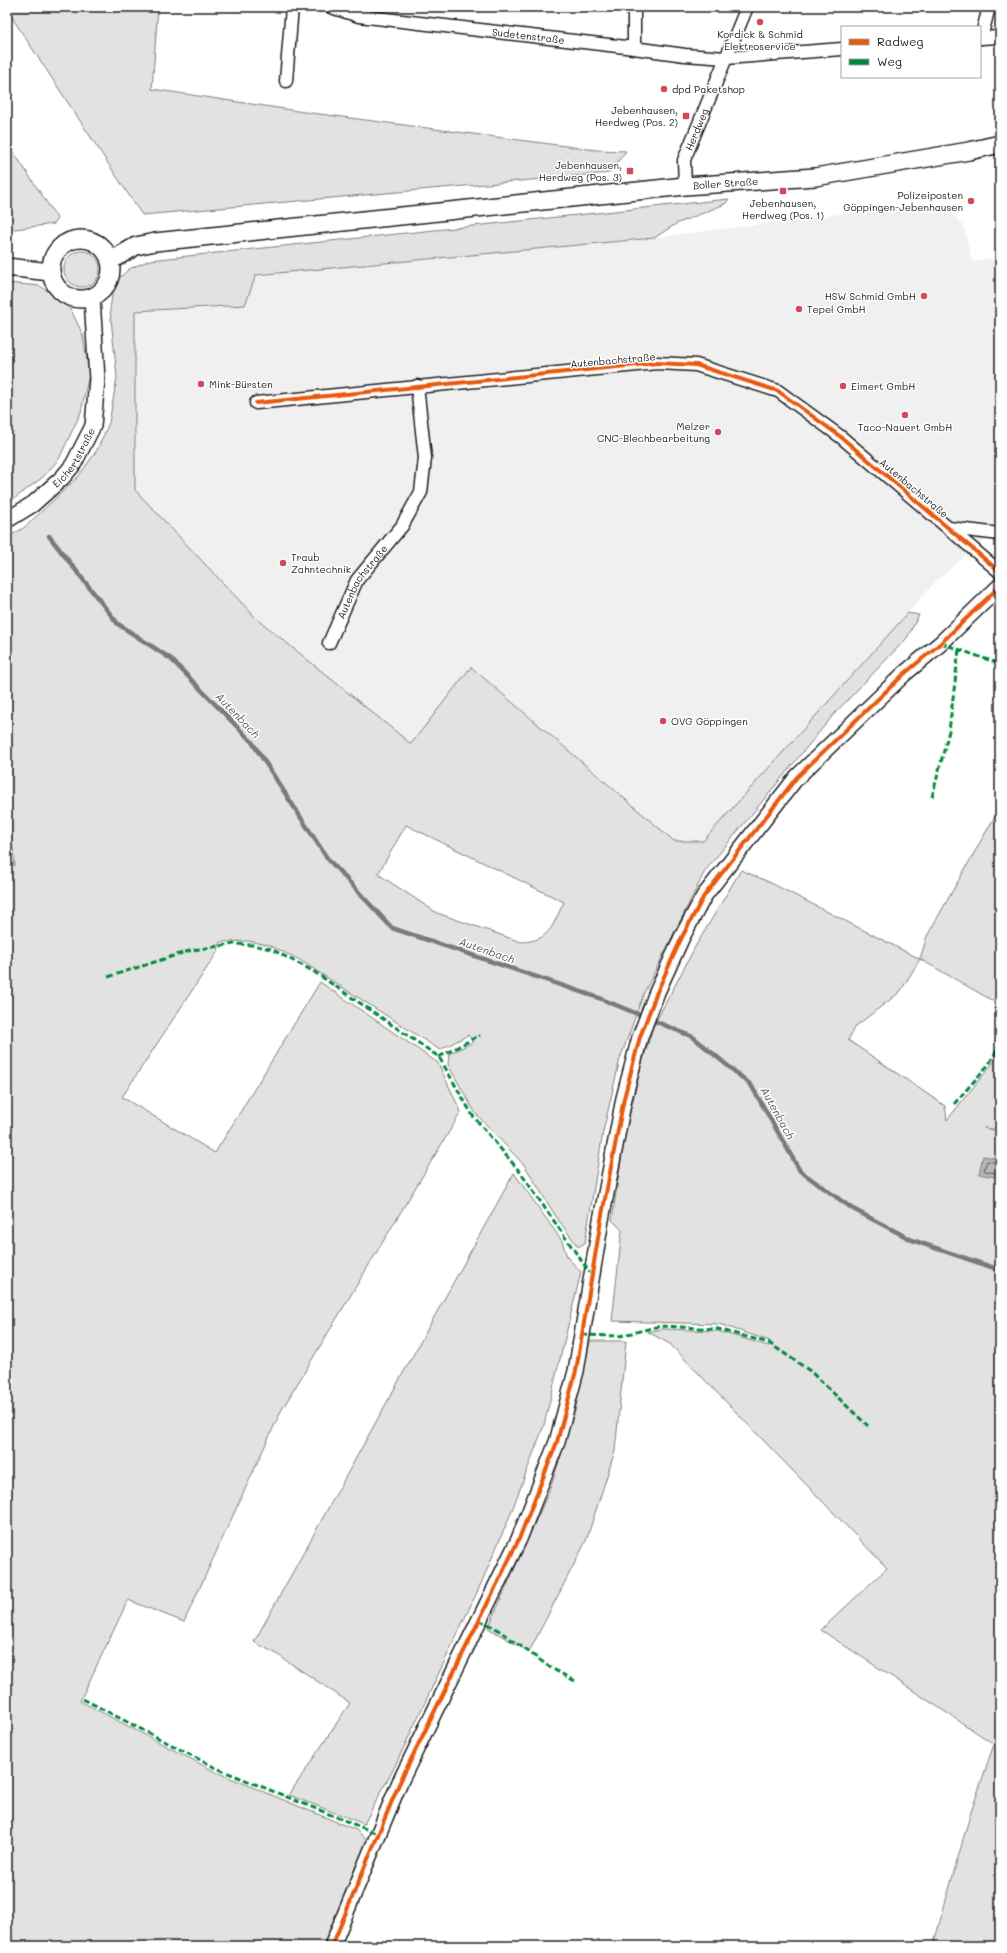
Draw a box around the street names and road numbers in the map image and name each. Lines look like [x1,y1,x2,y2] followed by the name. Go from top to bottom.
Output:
[491,25,565,47] street label: Sudetenstraße
[682,106,712,153] street label: Herdweg
[692,174,759,192] street label: Boller Straße
[570,349,656,371] street label: Autenbachstraße
[49,425,98,491] street label: Eichertstraße
[877,455,951,521] street label: Autenbachstraße
[334,542,391,621] street label: Autenbachstraße

